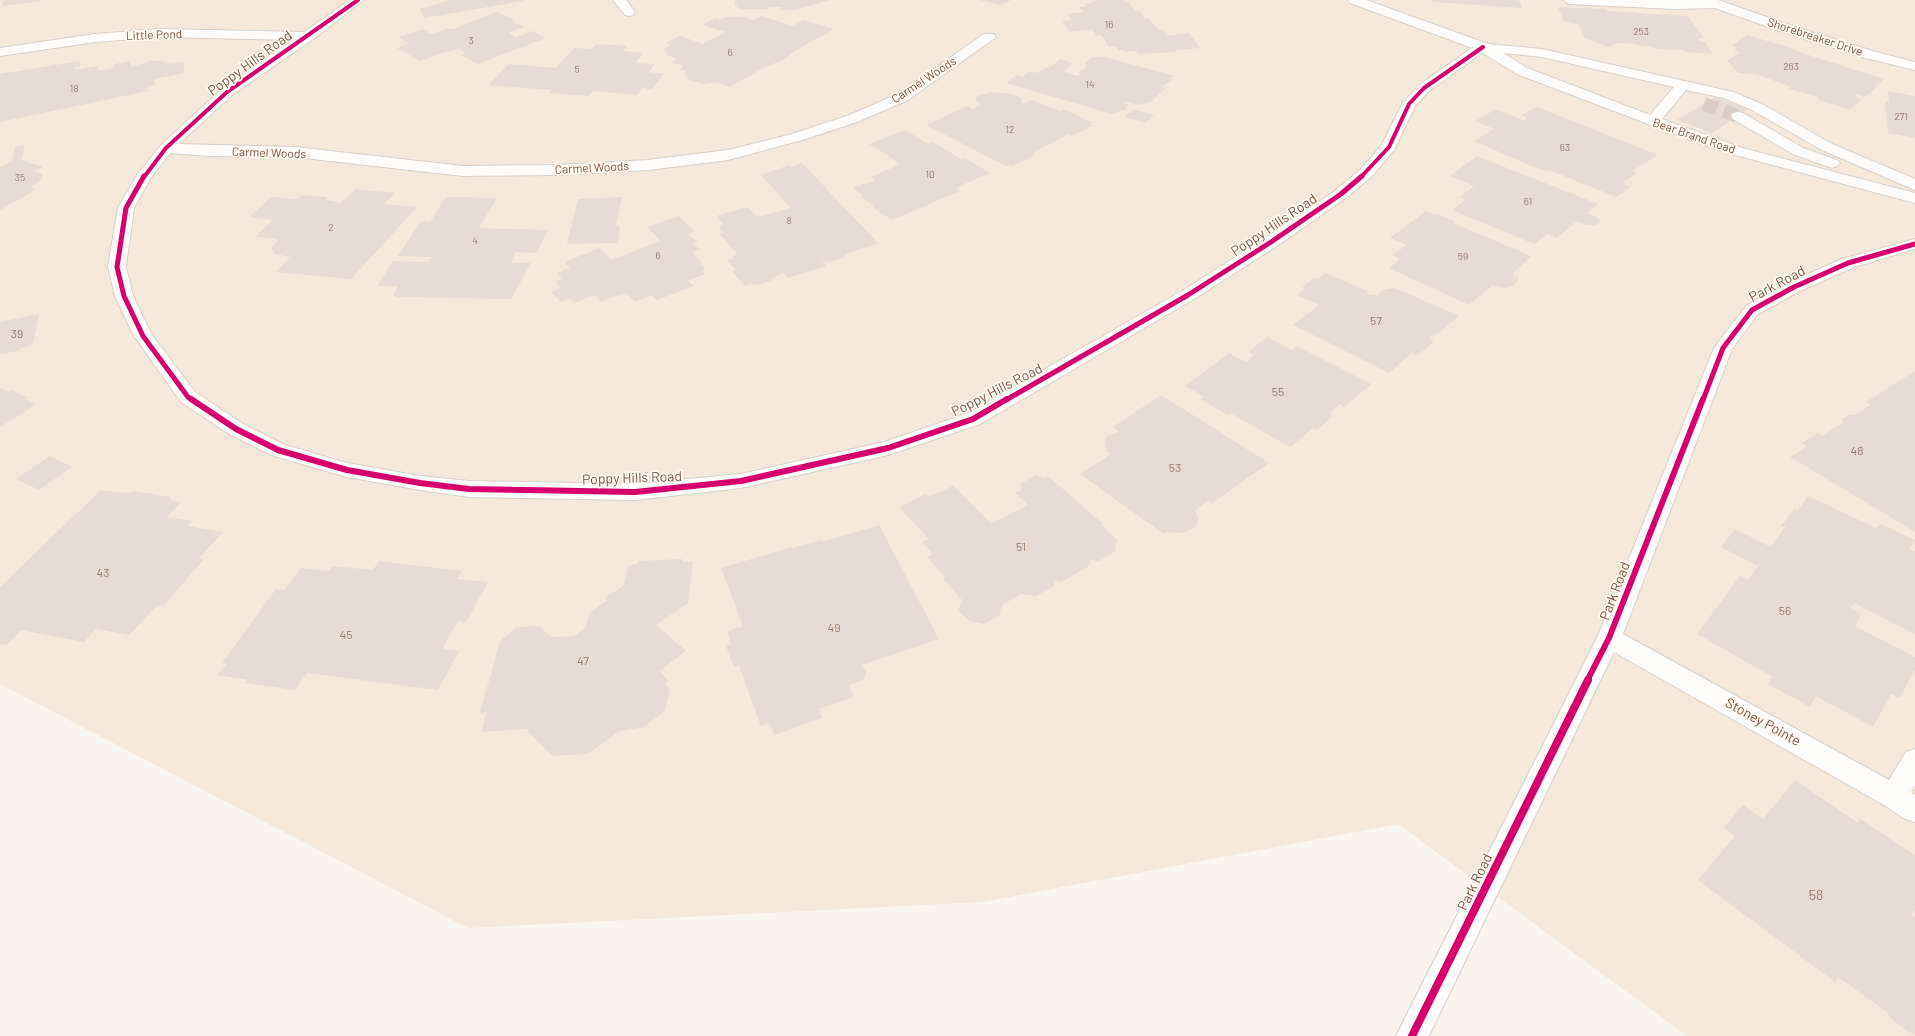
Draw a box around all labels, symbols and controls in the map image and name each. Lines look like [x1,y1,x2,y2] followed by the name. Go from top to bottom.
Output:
[1765,15,1865,59] street label: Shorebreaker Drive
[1105,19,1113,31] house number: 16
[1633,26,1649,38] house number: 253
[125,27,183,43] street label: Little Pond
[205,27,295,99] street label: Poppy Hills Road
[468,35,474,47] house number: 3
[727,47,733,59] house number: 6
[889,54,959,106] street label: Carmel Woods
[1783,61,1799,73] house number: 263
[574,64,580,76] house number: 5
[1085,79,1095,91] house number: 14
[70,83,78,95] house number: 18
[1894,111,1908,123] house number: 271
[1651,115,1737,157] street label: Bear Brand Road
[1006,124,1014,136] house number: 12
[1560,142,1570,154] house number: 63
[232,145,306,161] street label: Carmel Woods
[554,159,630,177] street label: Carmel Woods
[925,169,935,181] house number: 10
[15,172,25,184] house number: 35
[1228,190,1320,260] street label: Poppy Hills Road
[1524,196,1532,208] house number: 61
[786,215,792,227] house number: 8
[328,222,334,234] house number: 2
[472,235,478,247] house number: 4
[655,250,661,262] house number: 6
[1458,251,1468,263] house number: 59
[1746,262,1808,306] street label: Park Road
[1370,314,1382,328] house number: 57
[11,327,23,341] house number: 39
[949,360,1045,420] street label: Poppy Hills Road
[1272,385,1284,399] house number: 55
[1851,444,1863,458] house number: 48
[1169,461,1181,475] house number: 53
[582,468,682,488] street label: Poppy Hills Road
[1016,540,1026,554] house number: 51
[1596,559,1634,623] street label: Park Road
[97,566,109,580] house number: 43
[1779,604,1791,618] house number: 56
[828,621,840,635] house number: 49
[340,628,352,642] house number: 45
[577,654,589,668] house number: 47
[1722,694,1804,750] street label: Stoney Pointe
[1454,851,1496,913] street label: Park Road
[1809,887,1823,903] house number: 58

